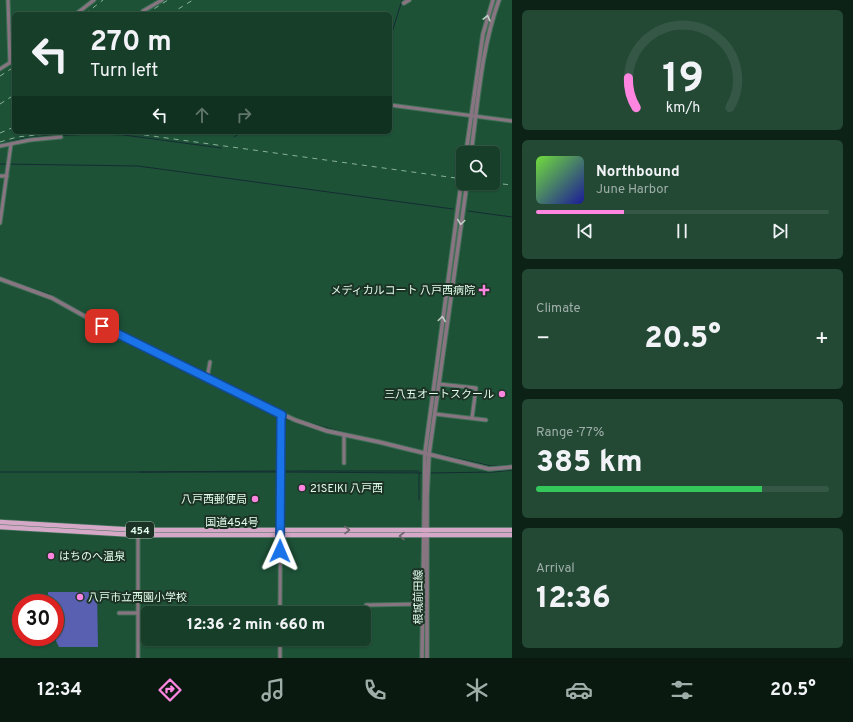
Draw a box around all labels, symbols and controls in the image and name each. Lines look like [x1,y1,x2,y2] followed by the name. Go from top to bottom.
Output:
[483,15,491,21] one-way arrow
[90,25,172,61] text: 270 m
[24,28,76,80] icon: left
[661,54,704,107] text: 19
[90,60,158,83] text: Turn left
[665,98,700,116] text: km/h
[149,104,171,126] icon: left
[191,104,213,126] icon: ahead
[233,104,255,126] icon: right
[456,146,500,190] map controls
[456,146,500,190] button: search
[596,163,680,182] text: Northbound
[596,182,669,198] text: June Harbor
[457,218,466,225] one-way arrow
[574,220,596,242] icon: previous
[671,220,693,242] icon: pause
[769,220,791,242] icon: next
[330,284,475,298] place label: メディカルコート 八戸西病院
[478,284,490,296] marker: メディカルコート 八戸西病院
[536,301,581,317] text: Climate
[85,309,119,343] pin
[91,315,113,337] icon: arrive
[437,316,446,322] one-way arrow
[644,321,721,358] text: 20.5°
[536,326,550,353] text: −
[815,326,829,353] text: +
[384,388,494,402] place label: 三八五オートスクール
[497,389,507,399] marker: 三八五オートスクール
[536,425,604,441] text: Range · 77%
[536,445,643,482] text: 385 km
[310,482,383,496] place label: 21SEIKI 八戸西
[297,483,307,493] marker: 21SEIKI 八戸西
[181,493,247,507] place label: 八戸西郵便局
[250,494,260,504] marker: 八戸西郵便局
[205,516,259,530] street label: 国道454号
[126,522,154,538] road number: 454
[344,526,350,534] one-way arrow
[259,530,301,572] position arrow
[399,532,405,540] one-way arrow
[59,550,126,564] place label: はちのへ温泉
[46,551,56,561] marker: はちのへ温泉
[536,561,575,577] text: Arrival
[412,570,426,625] street label: 根城前田線
[536,581,611,618] text: 12:36
[88,591,187,605] place label: 八戸市立西園小学校
[75,592,85,602] marker: 八戸市立西園小学校
[12,594,64,646] speed limit sign: 30
[187,616,325,635] text: 12:36 · 2 min · 660 m
[156,676,184,704] icon: directions
[259,676,287,704] icon: music
[361,676,389,704] icon: phone
[463,676,491,704] icon: climate
[565,676,593,704] icon: car
[668,676,696,704] icon: filters
[37,679,82,702] text: 12:34
[770,679,816,702] text: 20.5°

